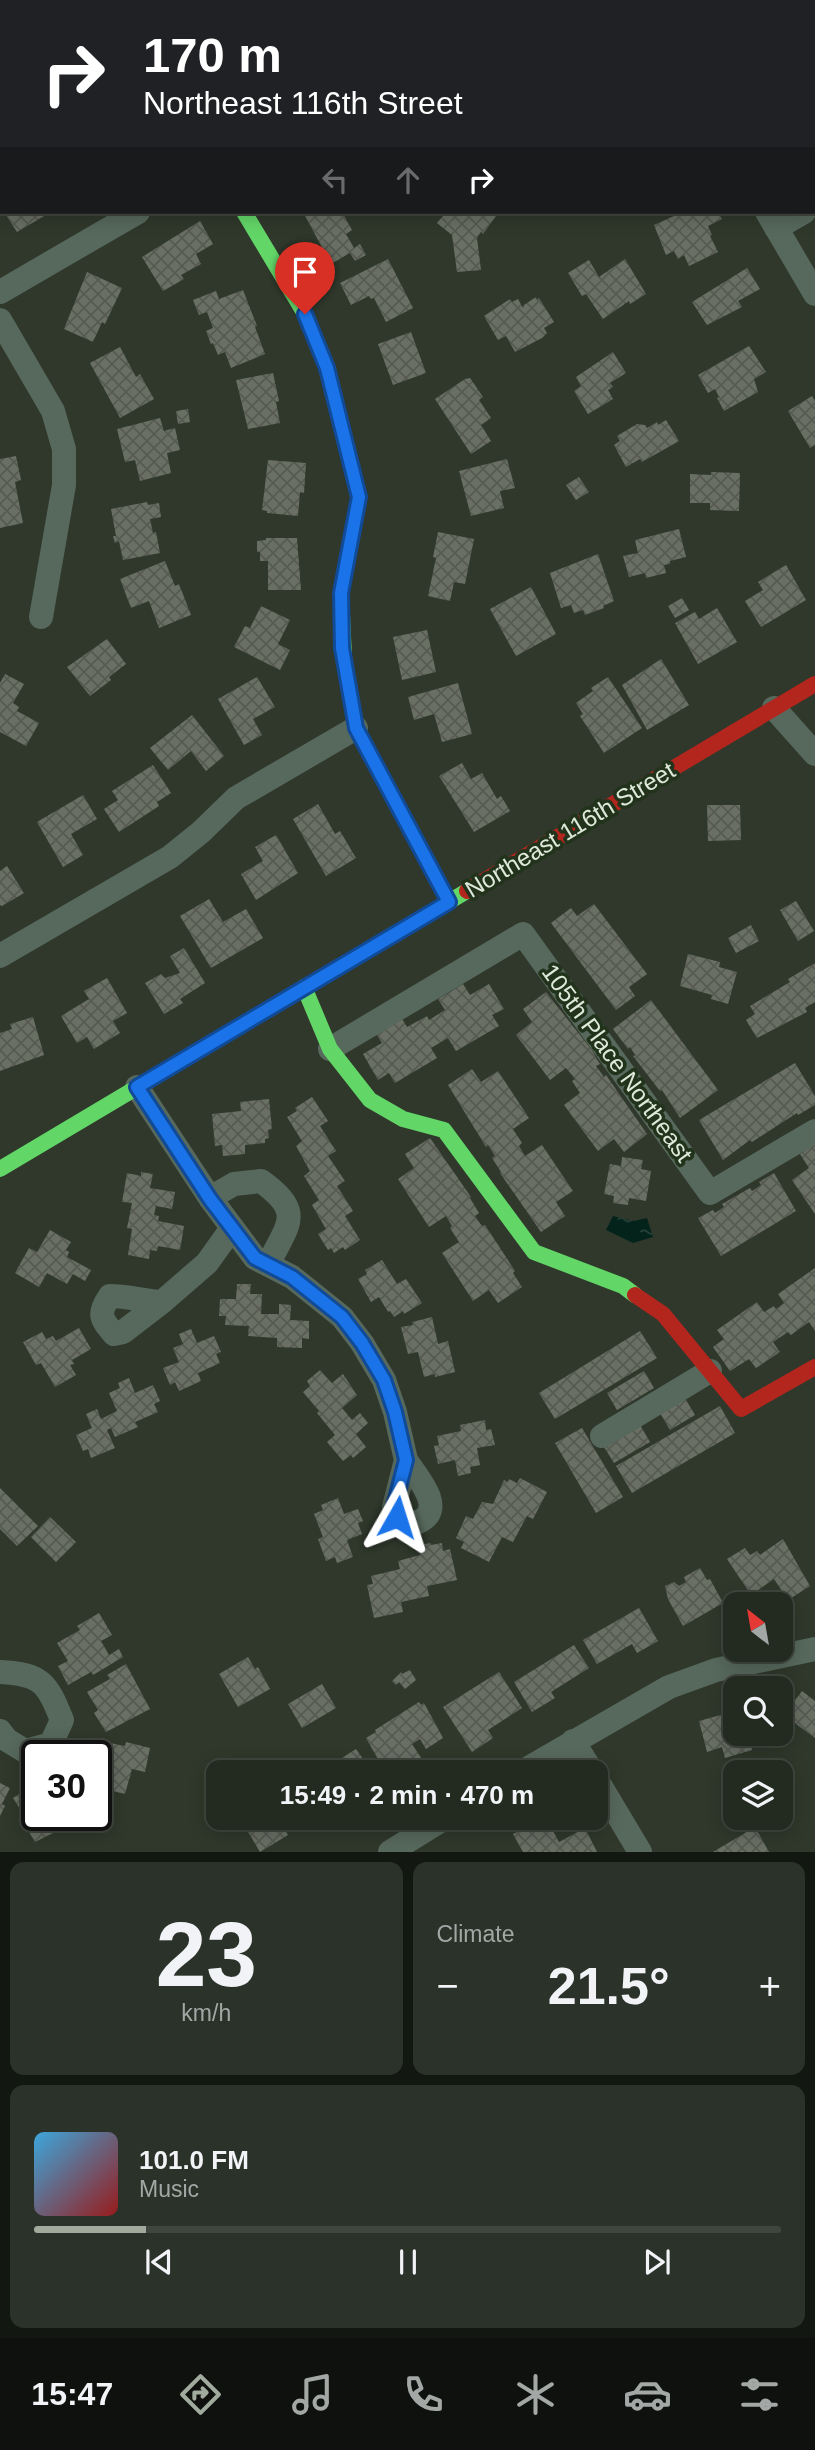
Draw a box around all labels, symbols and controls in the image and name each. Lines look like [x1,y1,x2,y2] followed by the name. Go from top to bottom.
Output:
[28,28,119,119] icon: right
[143,28,282,82] text: 170 m
[143,85,463,121] text: Northeast 116th Street
[316,161,354,199] icon: left
[389,161,427,199] icon: ahead
[462,161,500,199] icon: right
[275,242,335,314] pin
[286,253,324,291] icon: arrive
[460,756,680,903] street label: Northeast 116th Street
[537,959,698,1167] street label: 105th Place Northeast
[360,1480,434,1554] position arrow
[723,1592,793,1662] north arrow
[723,1592,793,1830] map controls
[723,1676,793,1746] button: search
[21,1740,112,1831] speed limit sign: 30
[723,1760,793,1830] button: layers
[280,1780,534,1810] text: 15:49 · 2 min · 470 m
[156,1904,257,2005] text: 23
[437,1921,514,1947] text: Climate
[548,1957,670,2015] text: 21.5°
[437,1965,459,2007] text: −
[759,1965,781,2007] text: +
[181,2000,231,2026] text: km/h
[139,2145,249,2175] text: 101.0 FM
[139,2176,199,2202] text: Music
[140,2243,178,2281] icon: previous
[389,2243,427,2281] icon: pause
[638,2243,676,2281] icon: next
[176,2370,225,2419] icon: directions
[288,2370,337,2419] icon: music
[399,2370,448,2419] icon: phone
[511,2370,560,2419] icon: climate
[623,2370,672,2419] icon: car
[735,2370,784,2419] icon: filters
[31,2376,113,2412] text: 15:47

